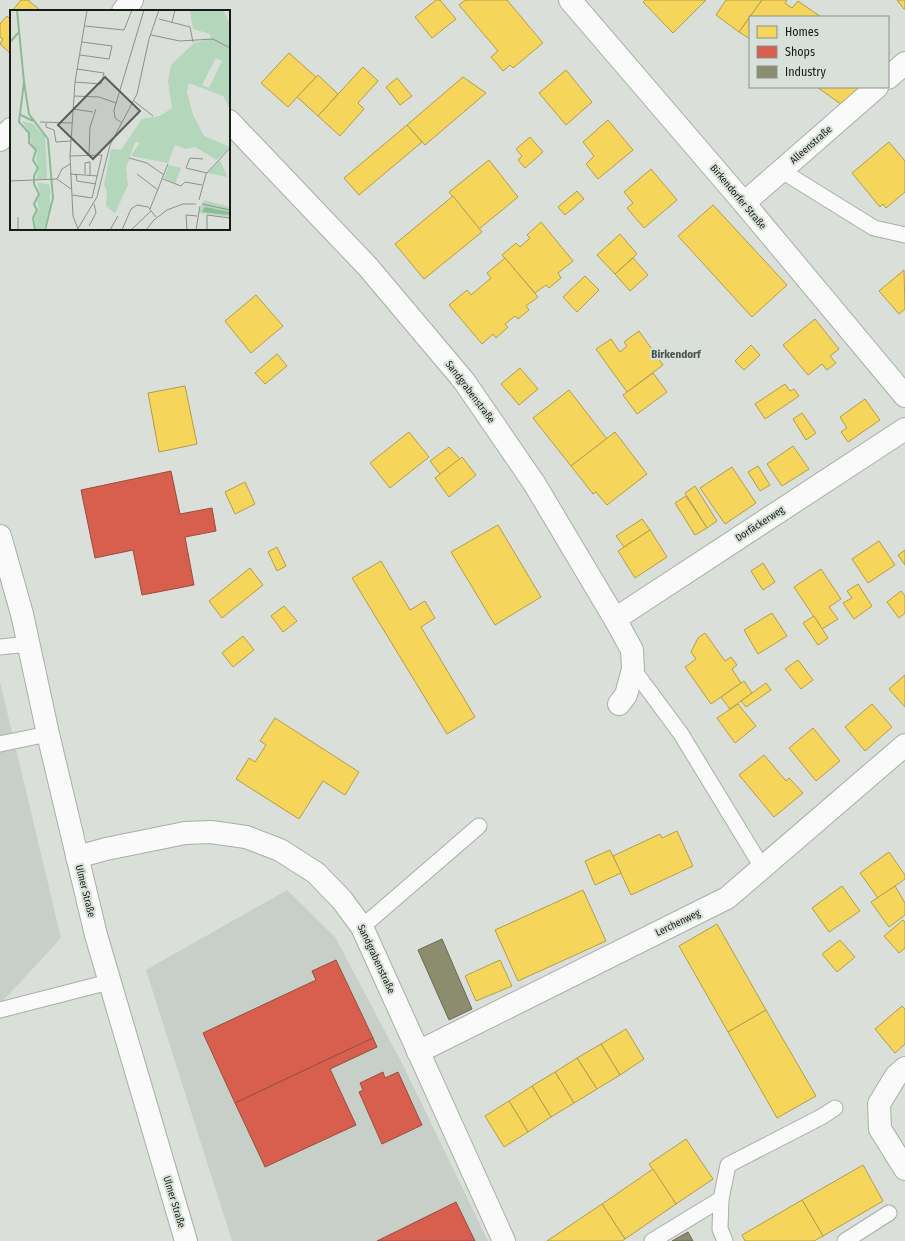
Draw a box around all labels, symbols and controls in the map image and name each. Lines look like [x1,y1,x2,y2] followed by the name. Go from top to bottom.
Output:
[10,10,230,230] inset map
[749,16,889,88] legend
[785,25,819,39] text: Homes
[785,45,815,59] text: Shops
[785,65,826,79] text: Industry
[788,124,834,166] street label: Alleenstraße
[707,162,769,232] street label: Birkendorfer Straße
[651,348,702,361] district label: Birkendorf
[443,359,497,425] street label: Sandgrabenstraße
[733,504,787,544] street label: Dorfäckerweg
[73,864,97,919] street label: Ulmer Straße
[654,907,703,939] street label: Lerchenweg
[355,923,397,995] street label: Sandgrabenstraße
[160,1175,188,1229] street label: Ulmer Straße

